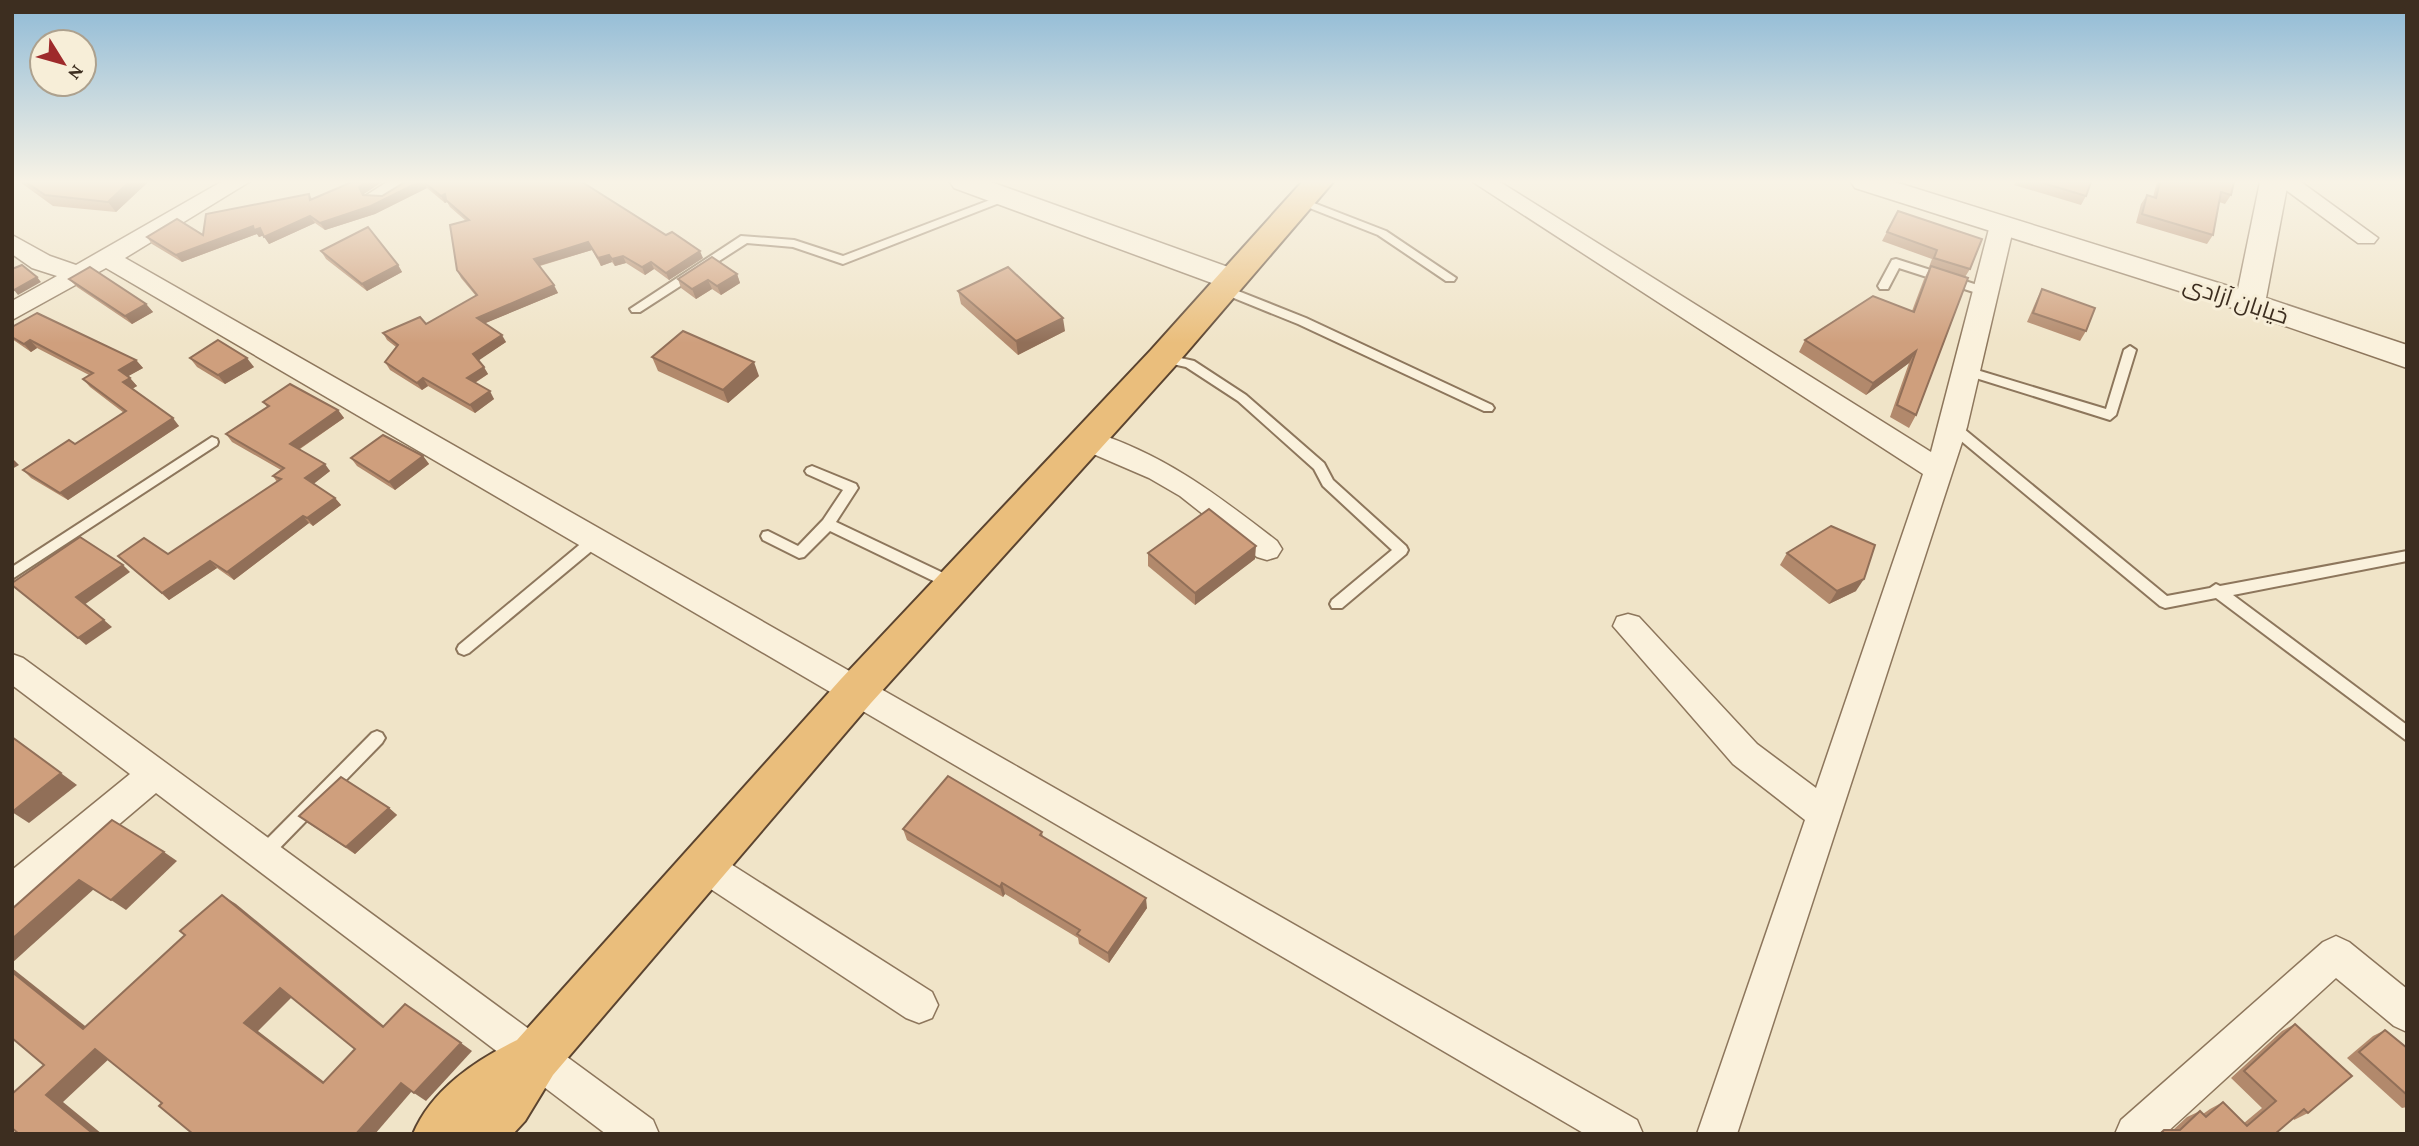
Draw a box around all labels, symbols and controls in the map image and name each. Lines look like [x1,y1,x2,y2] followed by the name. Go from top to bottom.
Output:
[28,28,98,98] north arrow
[64,61,88,84] text: N
[2180,271,2292,330] street label: خیابان آزادی

